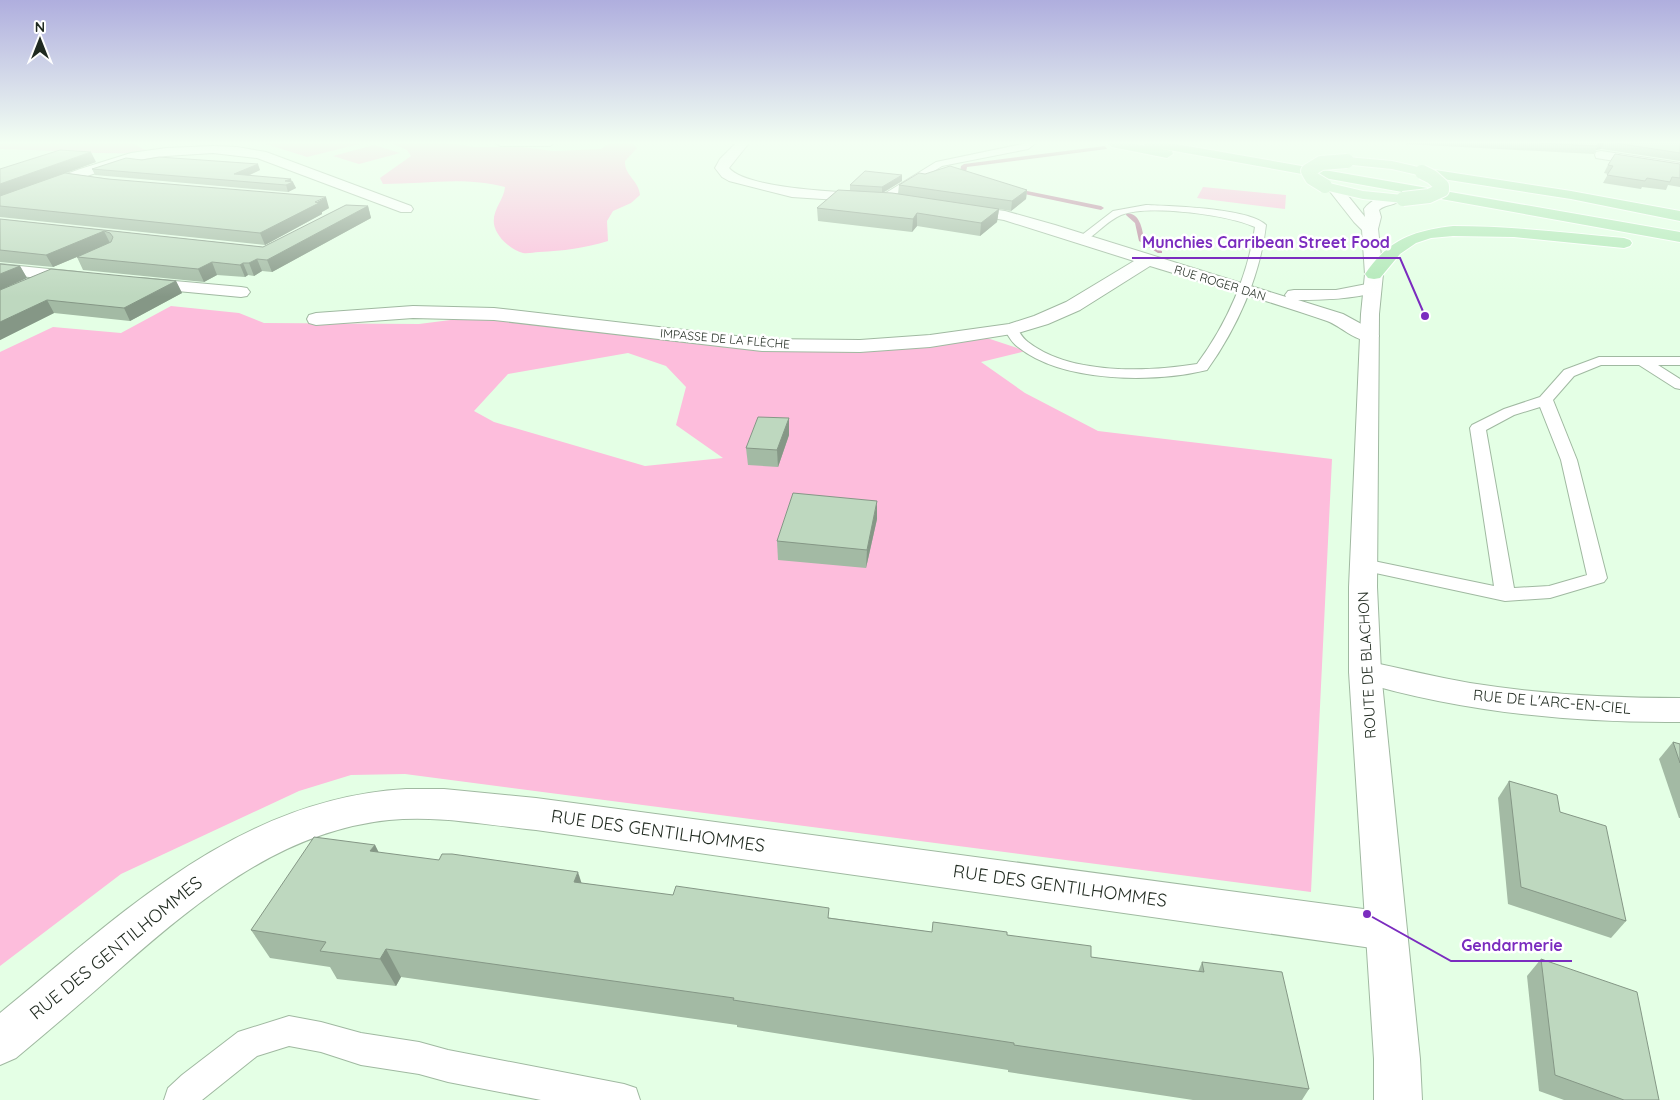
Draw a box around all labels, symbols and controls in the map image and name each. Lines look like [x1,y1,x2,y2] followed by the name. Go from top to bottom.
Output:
[15,15,65,65] north arrow
[35,18,45,36] text: N
[1132,227,1400,258] callout: Munchies Carribean Street Food
[1142,232,1390,252] text: Munchies Carribean Street Food
[1172,261,1268,304] street label: RUE ROGER DAN
[659,325,791,352] street label: IMPASSE DE LA FLÈCHE
[1353,591,1380,739] street label: ROUTE DE BLACHON
[1472,685,1632,718] street label: RUE DE L'ARC-EN-CIEL
[550,804,767,857] street label: RUE DES GENTILHOMMES
[952,859,1169,912] street label: RUE DES GENTILHOMMES
[25,871,207,1024] street label: RUE DES GENTILHOMMES
[1451,930,1572,961] callout: Gendarmerie
[1461,935,1563,955] text: Gendarmerie

